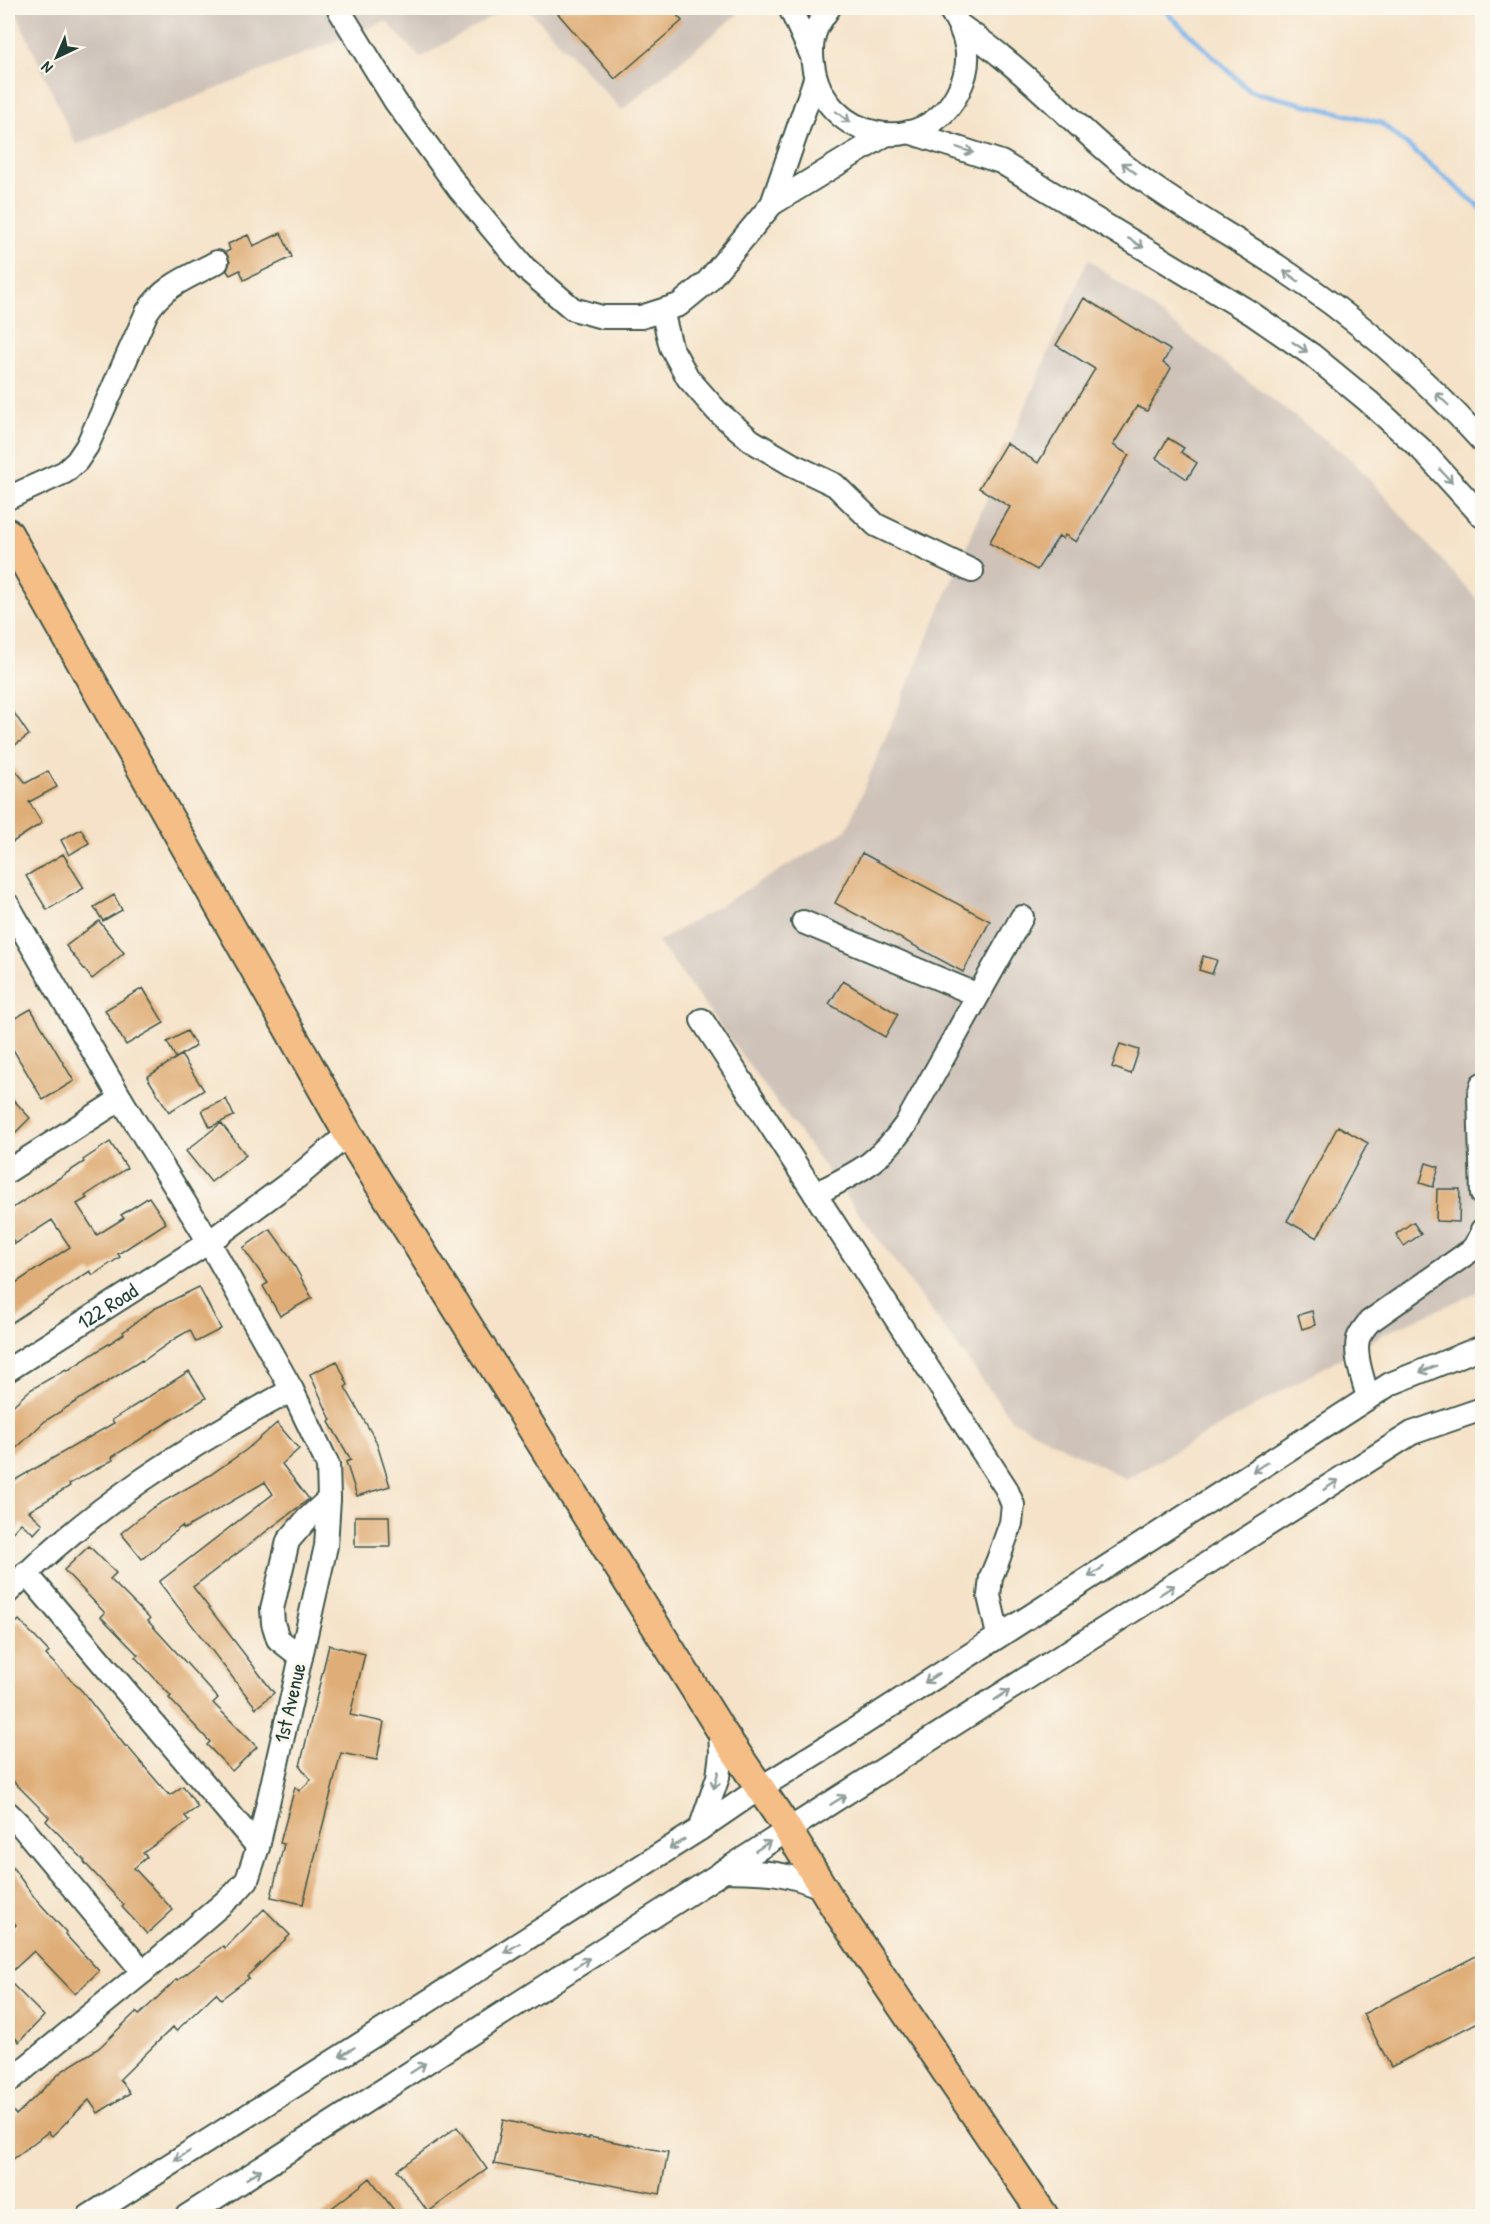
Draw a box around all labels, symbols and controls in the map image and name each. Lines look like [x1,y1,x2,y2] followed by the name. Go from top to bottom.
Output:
[27,27,87,87] north arrow
[36,57,57,79] text: N
[835,111,851,124] one-way arrow
[955,146,974,157] one-way arrow
[1121,162,1137,175] one-way arrow
[1127,237,1144,249] one-way arrow
[1284,270,1300,282] one-way arrow
[1292,341,1308,353] one-way arrow
[1435,392,1450,406] one-way arrow
[1439,468,1453,483] one-way arrow
[71,1276,143,1336] street label: 122 Road
[1419,1364,1438,1375] one-way arrow
[1252,1461,1269,1473] one-way arrow
[1322,1479,1339,1491] one-way arrow
[1088,1567,1105,1579] one-way arrow
[1158,1584,1175,1596] one-way arrow
[266,1660,313,1746] street label: 1st Avenue
[925,1672,941,1684] one-way arrow
[993,1689,1010,1701] one-way arrow
[710,1770,721,1789] one-way arrow
[829,1793,846,1805] one-way arrow
[668,1837,685,1850] one-way arrow
[755,1840,771,1852] one-way arrow
[504,1942,521,1954] one-way arrow
[573,1956,590,1969] one-way arrow
[339,2046,356,2058] one-way arrow
[409,2062,425,2074] one-way arrow
[174,2151,191,2163] one-way arrow
[245,2167,262,2180] one-way arrow

